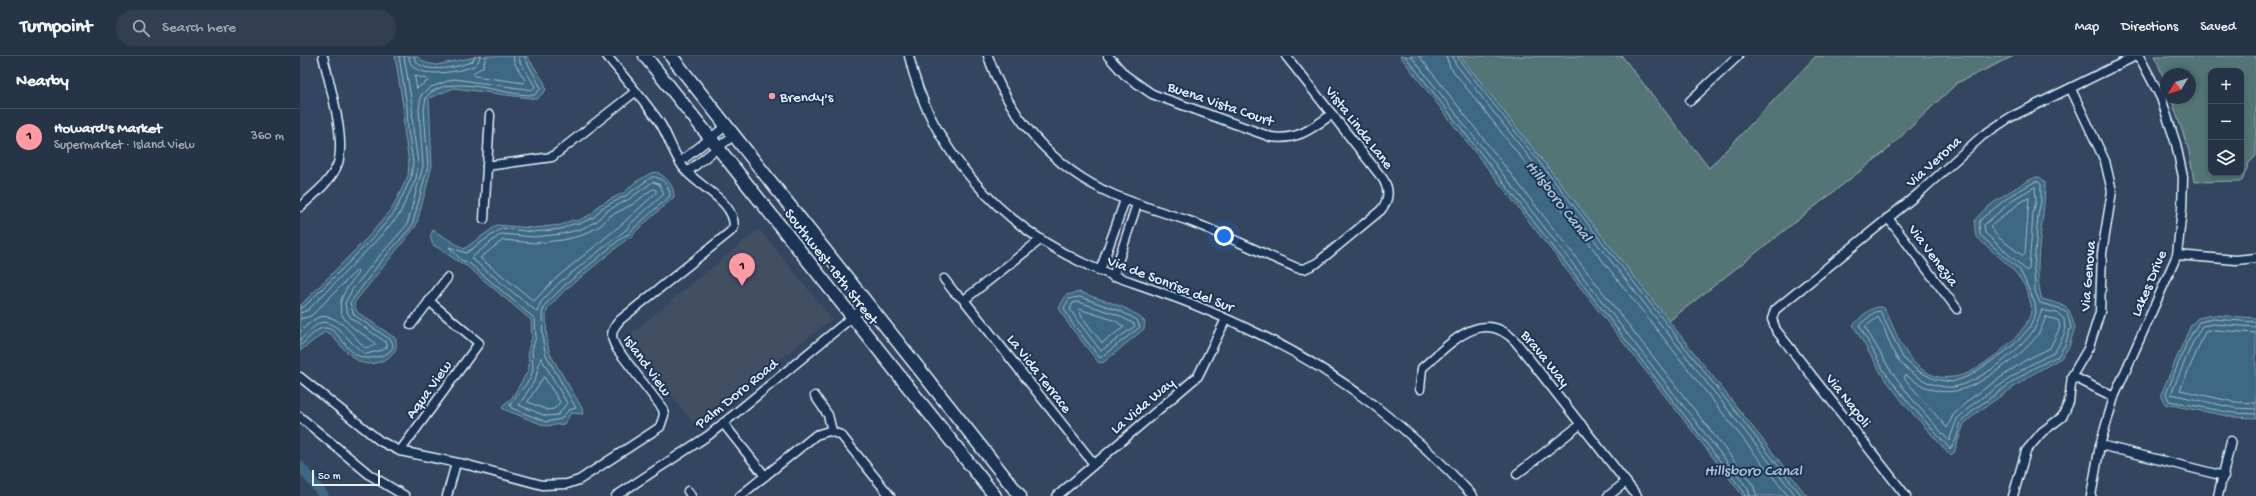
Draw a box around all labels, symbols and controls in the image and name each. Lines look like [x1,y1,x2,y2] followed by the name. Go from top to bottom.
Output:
[116,10,396,46] search box
[20,16,92,39] text: Turnpoint
[130,17,152,39] icon: search
[162,19,236,37] text: Search here
[2075,19,2099,36] text: Map
[2121,19,2178,36] text: Directions
[2200,19,2236,36] text: Saved
[2160,68,2196,104] north arrow
[2208,68,2244,176] map controls
[2208,68,2244,104] button: +
[16,72,69,92] text: Nearby
[1164,78,1278,132] street label: Buena Vista Court
[1320,82,1397,174] street label: Vista Linda Lane
[779,89,834,107] place label: Brendy's
[767,91,777,101] marker: Brendy's
[2208,104,2244,140] button: −
[54,120,162,138] text: Howard's Market
[26,129,32,144] text: 1
[251,129,284,144] text: 360 m
[1902,133,1966,193] street label: Via Verona
[54,138,195,153] text: Supermarket · Island View
[2208,140,2244,176] button: layers
[1520,158,1596,248] water label: Hillsboro Canal
[779,206,883,330] street label: Southwest 18th Street
[1903,221,1962,291] street label: Via Venezia
[1214,226,1234,246] your location
[2077,240,2101,313] street label: Via Genova
[2128,248,2172,320] street label: Lakes Drive
[1104,252,1238,318] street label: Via de Sonrisa del Sur
[729,253,755,286] pin: 1
[1515,326,1573,392] street label: Brava Way
[1002,331,1075,417] street label: La Vida Terrace
[618,332,675,401] street label: Island View
[692,355,783,434] street label: Palm Doro Road
[402,357,457,423] street label: Aqua View
[1820,370,1874,432] street label: Via Napoli
[1108,374,1179,439] street label: La Vida Way
[1704,463,1803,482] water label: Hillsboro Canal
[312,468,380,487] scale bar
[318,471,340,483] text: 50 m

